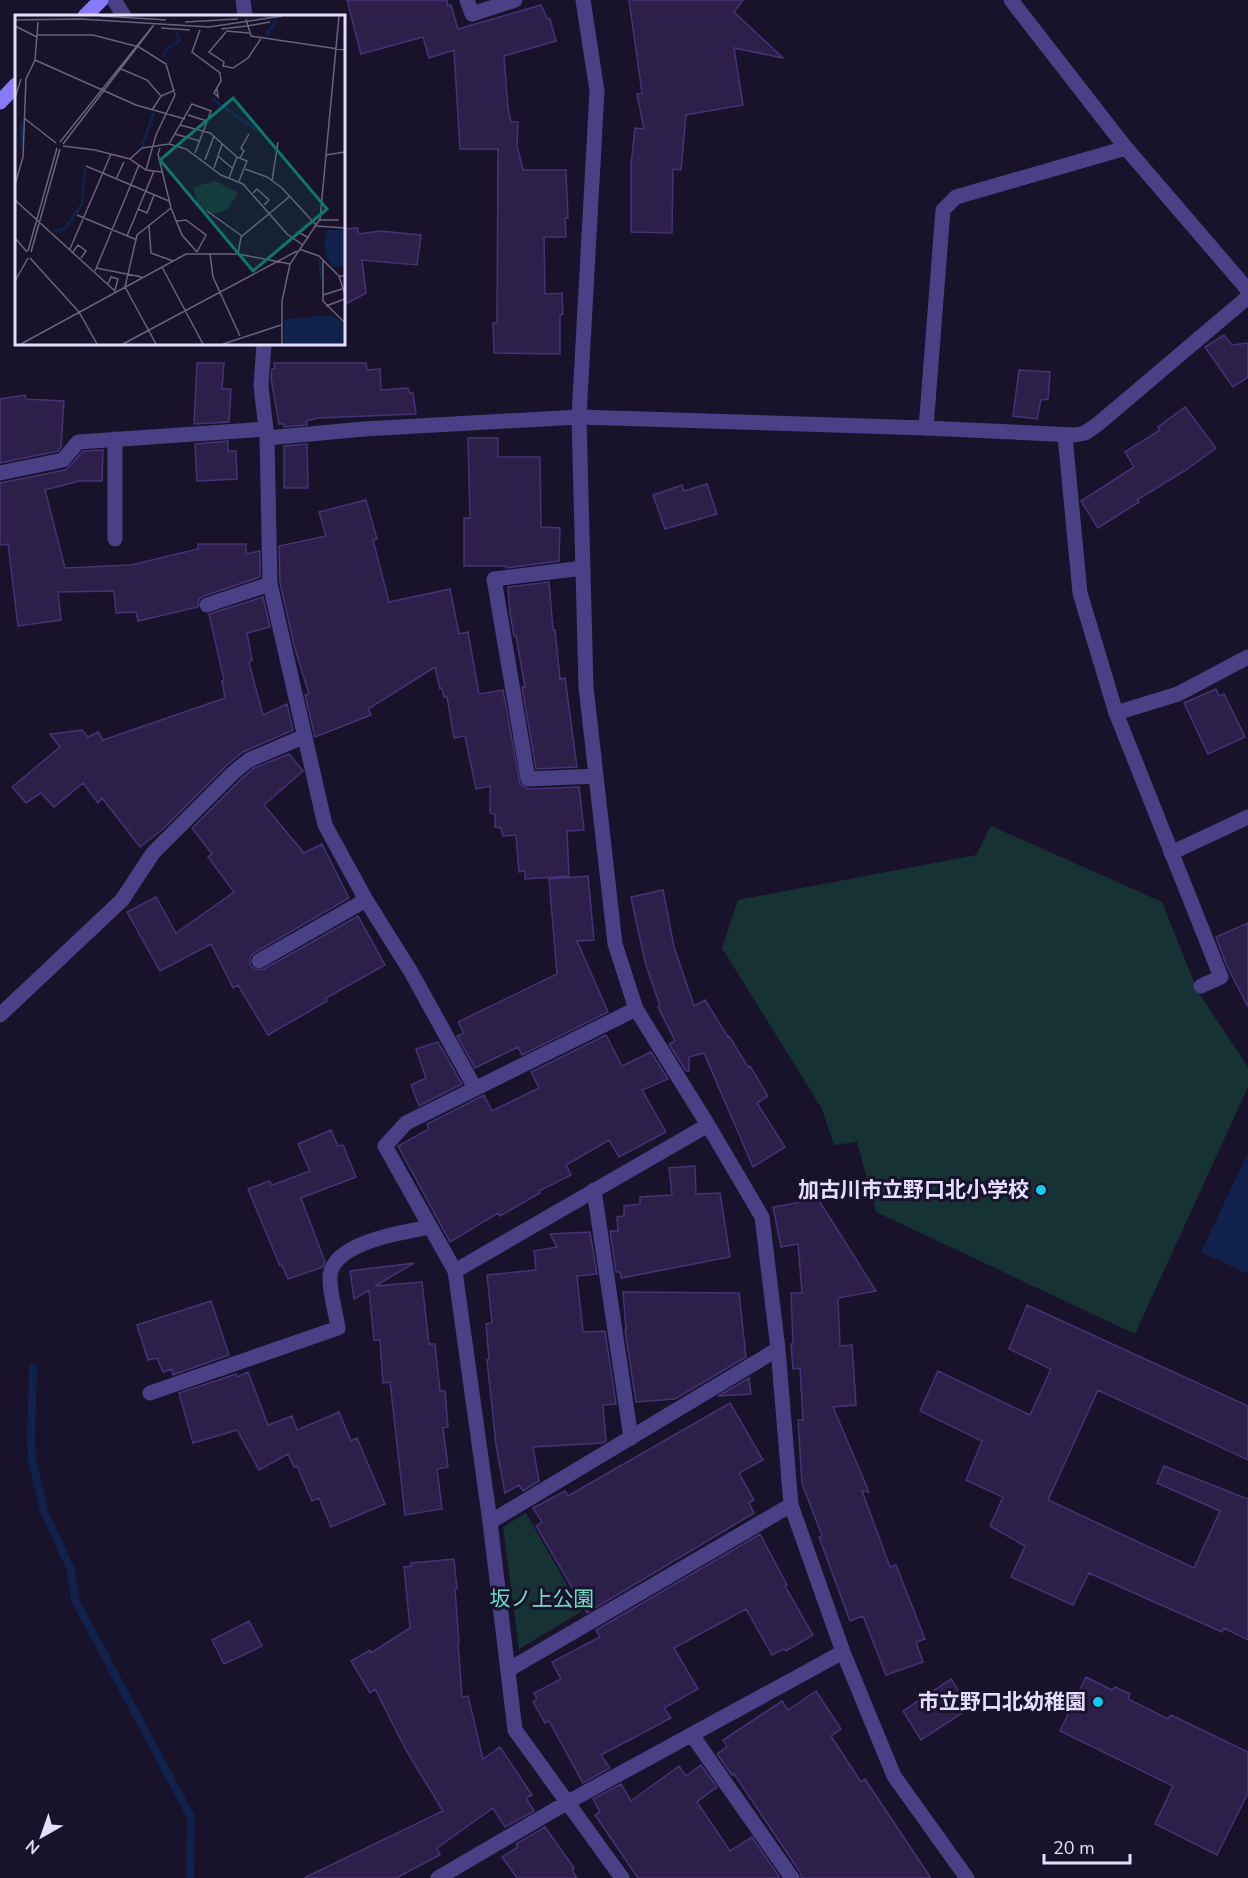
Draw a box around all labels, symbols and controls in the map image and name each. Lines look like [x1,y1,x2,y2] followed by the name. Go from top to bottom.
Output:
[15,15,345,345] inset map
[798,1176,1029,1204] place label: 加古川市立野口北小学校
[1034,1183,1048,1197] marker: 加古川市立野口北小学校
[490,1585,595,1613] park label: 坂ノ上公園
[918,1688,1086,1716] place label: 市立野口北幼稚園
[1091,1695,1105,1709] marker: 市立野口北幼稚園
[12,1806,72,1866] north arrow
[1044,1827,1130,1865] scale bar
[21,1834,45,1859] text: N
[1053,1836,1095,1860] text: 20 m

